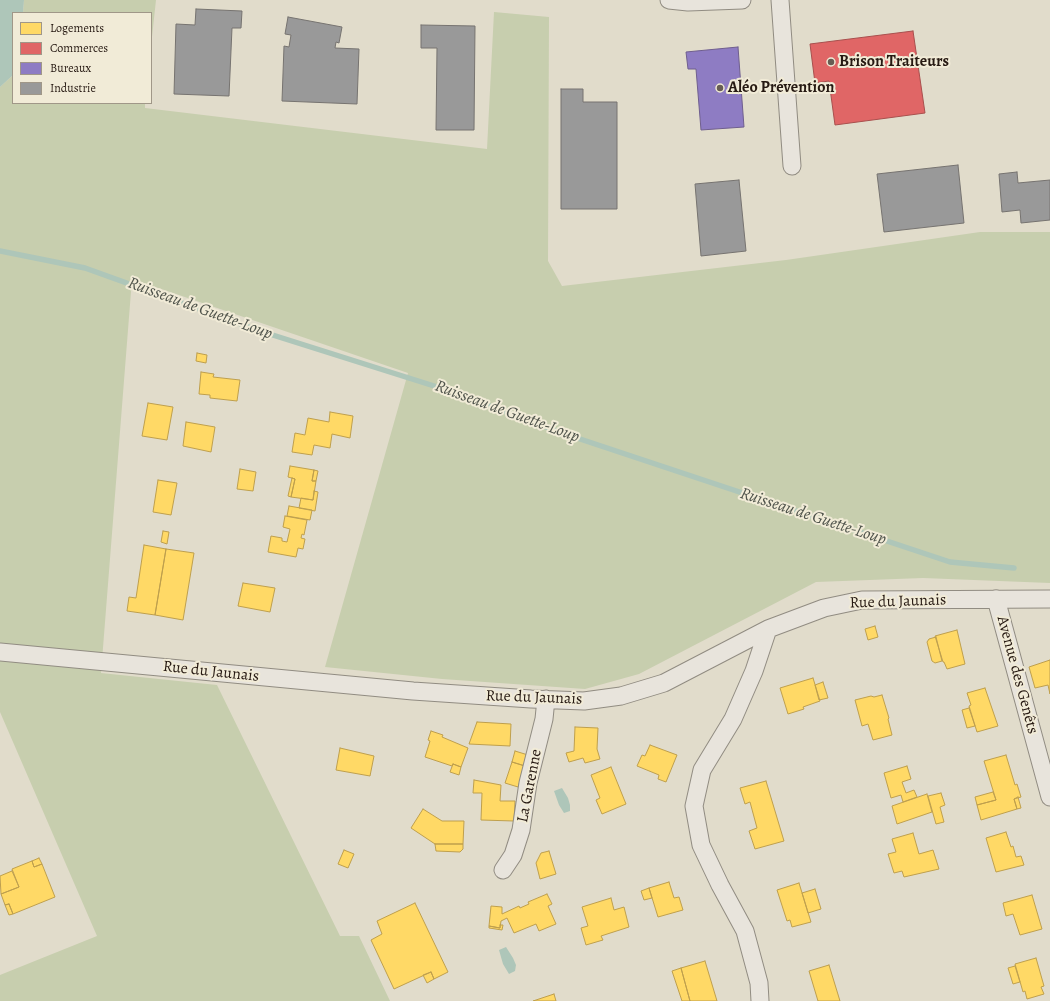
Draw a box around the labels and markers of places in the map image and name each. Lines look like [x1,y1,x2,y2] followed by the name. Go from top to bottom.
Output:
[839,52,949,72] place label: Brison Traiteurs
[826,57,836,67] marker: Brison Traiteurs
[728,78,834,98] place label: Aléo Prévention
[715,83,725,93] marker: Aléo Prévention

